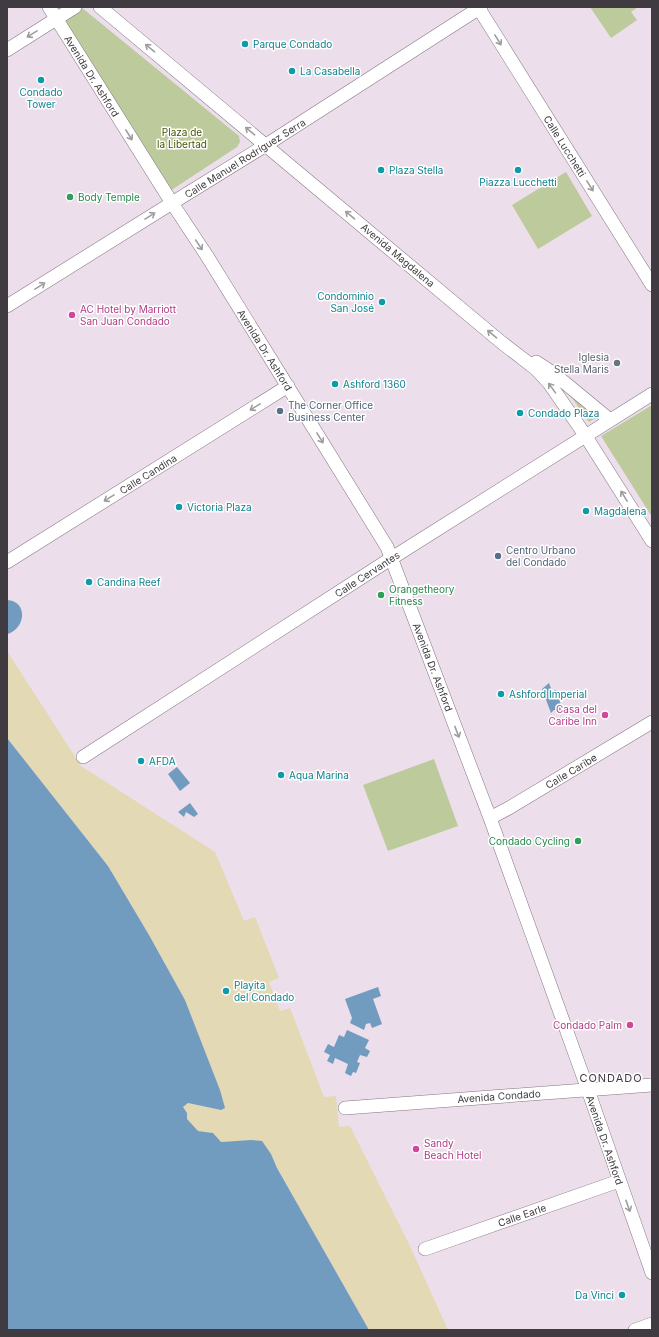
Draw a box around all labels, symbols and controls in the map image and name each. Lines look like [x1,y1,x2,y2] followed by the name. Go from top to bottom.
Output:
[26,31,38,39] one-way arrow
[62,33,122,119] street label: Avenida Dr. Ashford
[495,34,503,46] one-way arrow
[253,38,332,50] place label: Parque Condado
[240,39,250,49] marker: Parque Condado
[144,44,155,53] one-way arrow
[300,65,360,77] place label: La Casabella
[287,66,297,76] marker: La Casabella
[36,75,46,85] marker: Condado Tower
[19,86,63,110] place label: Condado Tower
[541,113,589,179] street label: Calle Lucchetti
[182,116,308,200] street label: Calle Manuel Rodríguez Serra
[157,126,207,150] park label: Plaza de la Libertad
[244,127,255,136] one-way arrow
[126,129,134,141] one-way arrow
[389,164,443,176] place label: Plaza Stella
[376,165,386,175] marker: Plaza Stella
[513,165,523,175] marker: Piazza Lucchetti
[479,176,557,188] place label: Piazza Lucchetti
[586,180,594,191] one-way arrow
[78,191,140,203] place label: Body Temple
[65,192,75,202] marker: Body Temple
[344,210,355,219] one-way arrow
[144,212,156,220] one-way arrow
[359,221,437,289] street label: Avenida Magdalena
[195,239,204,250] one-way arrow
[34,281,46,289] one-way arrow
[317,290,374,314] place label: Condominio San José
[377,297,387,307] marker: Condominio San José
[80,303,177,327] place label: AC Hotel by Marriott San Juan Condado
[235,307,295,393] street label: Avenida Dr. Ashford
[67,310,77,320] marker: AC Hotel by Marriott San Juan Condado
[487,330,497,339] one-way arrow
[554,351,609,375] place label: Iglesia Stella Maris
[612,358,622,368] marker: Iglesia Stella Maris
[343,378,406,390] place label: Ashford 1360
[330,379,340,389] marker: Ashford 1360
[548,383,556,394] one-way arrow
[288,399,373,423] place label: The Corner Office Business Center
[249,403,261,411] one-way arrow
[275,406,285,416] marker: The Corner Office Business Center
[528,407,599,419] place label: Condado Plaza
[515,408,525,418] marker: Condado Plaza
[316,432,324,443] one-way arrow
[117,452,179,496] street label: Calle Candina
[619,490,627,502] one-way arrow
[104,494,115,502] one-way arrow
[187,501,252,513] place label: Victoria Plaza
[174,502,184,512] marker: Victoria Plaza
[594,505,646,517] place label: Magdalena
[581,506,591,516] marker: Magdalena
[506,544,576,568] place label: Centro Urbano del Condado
[332,549,402,599] street label: Calle Cervantes
[493,551,503,561] marker: Centro Urbano del Condado
[97,576,161,588] place label: Candina Reef
[84,577,94,587] marker: Candina Reef
[389,583,455,607] place label: Orangetheory Fitness
[376,590,386,600] marker: Orangetheory Fitness
[411,621,455,713] street label: Avenida Dr. Ashford
[509,688,587,700] place label: Ashford Imperial
[496,689,506,699] marker: Ashford Imperial
[548,703,597,727] place label: Casa del Caribe Inn
[600,710,610,720] marker: Casa del Caribe Inn
[454,726,462,738] one-way arrow
[543,751,599,791] street label: Calle Caribe
[149,755,176,767] place label: AFDA
[136,756,146,766] marker: AFDA
[289,769,349,781] place label: Aqua Marina
[276,770,286,780] marker: Aqua Marina
[489,835,570,847] place label: Condado Cycling
[573,836,583,846] marker: Condado Cycling
[234,979,294,1003] place label: Playita del Condado
[221,986,231,996] marker: Playita del Condado
[553,1019,622,1031] place label: Condado Palm
[625,1020,635,1030] marker: Condado Palm
[579,1071,643,1085] district label: CONDADO
[457,1087,541,1105] street label: Avenida Condado
[584,1094,626,1186] street label: Avenida Dr. Ashford
[424,1137,481,1161] place label: Sandy Beach Hotel
[411,1144,421,1154] marker: Sandy Beach Hotel
[625,1200,632,1213] one-way arrow
[496,1201,548,1229] street label: Calle Earle
[575,1289,614,1301] place label: Da Vinci
[617,1290,627,1300] marker: Da Vinci

